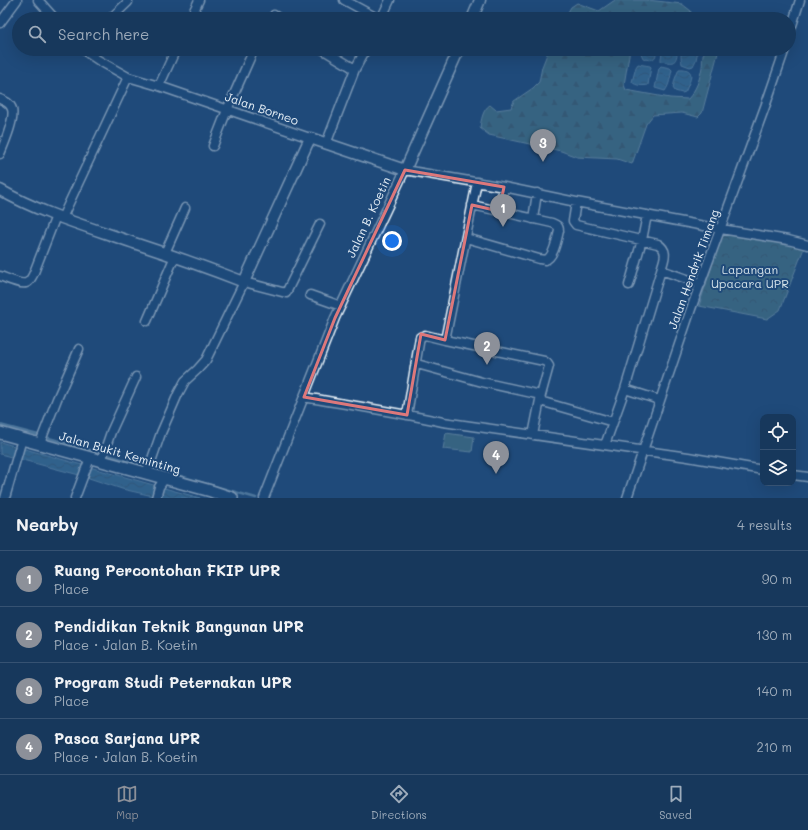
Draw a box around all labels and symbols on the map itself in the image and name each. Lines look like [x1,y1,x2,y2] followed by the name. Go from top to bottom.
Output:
[223,88,301,128] street label: Jalan Borneo
[530,129,556,162] pin: 3
[342,174,394,260] street label: Jalan B. Koetin
[490,194,516,227] pin: 1
[664,207,722,331] street label: Jalan Hendrik Timang
[382,231,402,251] your location
[711,261,789,291] park label: Lapangan Upacara UPR
[474,332,500,365] pin: 2
[58,427,182,477] street label: Jalan Bukit Keminting
[483,441,509,474] pin: 4

